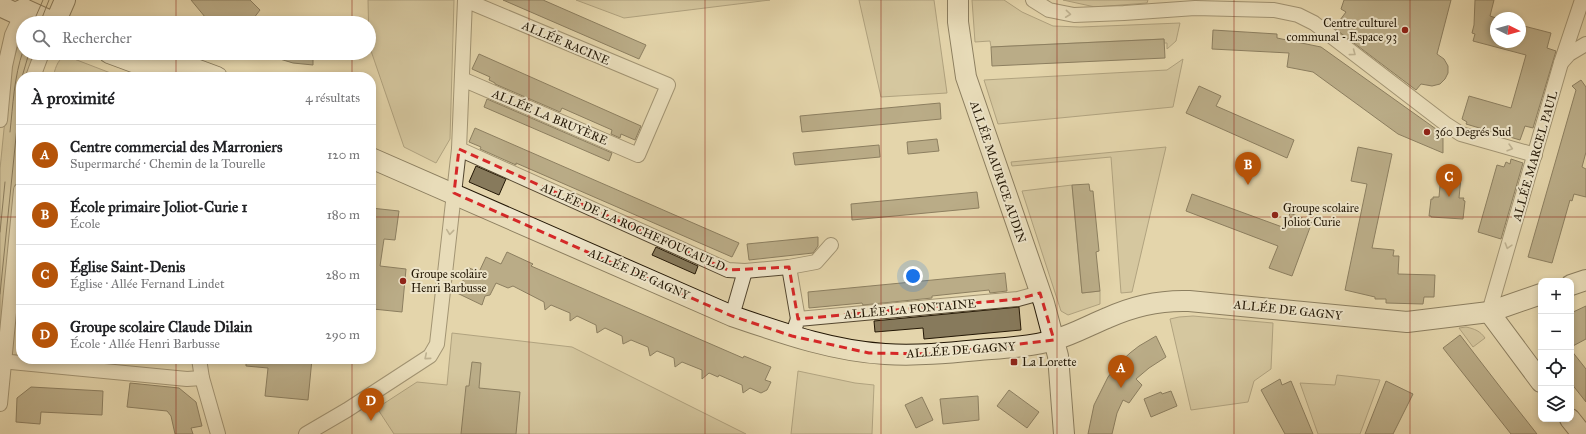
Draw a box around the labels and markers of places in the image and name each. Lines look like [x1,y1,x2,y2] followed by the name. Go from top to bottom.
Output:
[1287,16,1398,44] place label: Centre culturel communal - Espace 93
[1400,25,1410,35] marker: Centre culturel communal - Espace 93
[1435,125,1511,140] place label: 360 Degrés Sud
[1422,127,1432,137] marker: 360 Degrés Sud
[1235,152,1261,185] pin: B
[1436,164,1462,197] pin: C
[1281,201,1359,230] place label: Groupe scolaire Joliot Curie
[1270,210,1280,220] marker: Groupe scolaire Joliot Curie
[411,267,487,295] place label: Groupe scolaire Henri Barbusse
[398,276,408,286] marker: Groupe scolaire Henri Barbusse
[1022,355,1076,369] place label: La Lorette
[1108,355,1134,388] pin: A
[1009,357,1019,367] marker: La Lorette
[358,388,384,421] pin: D

